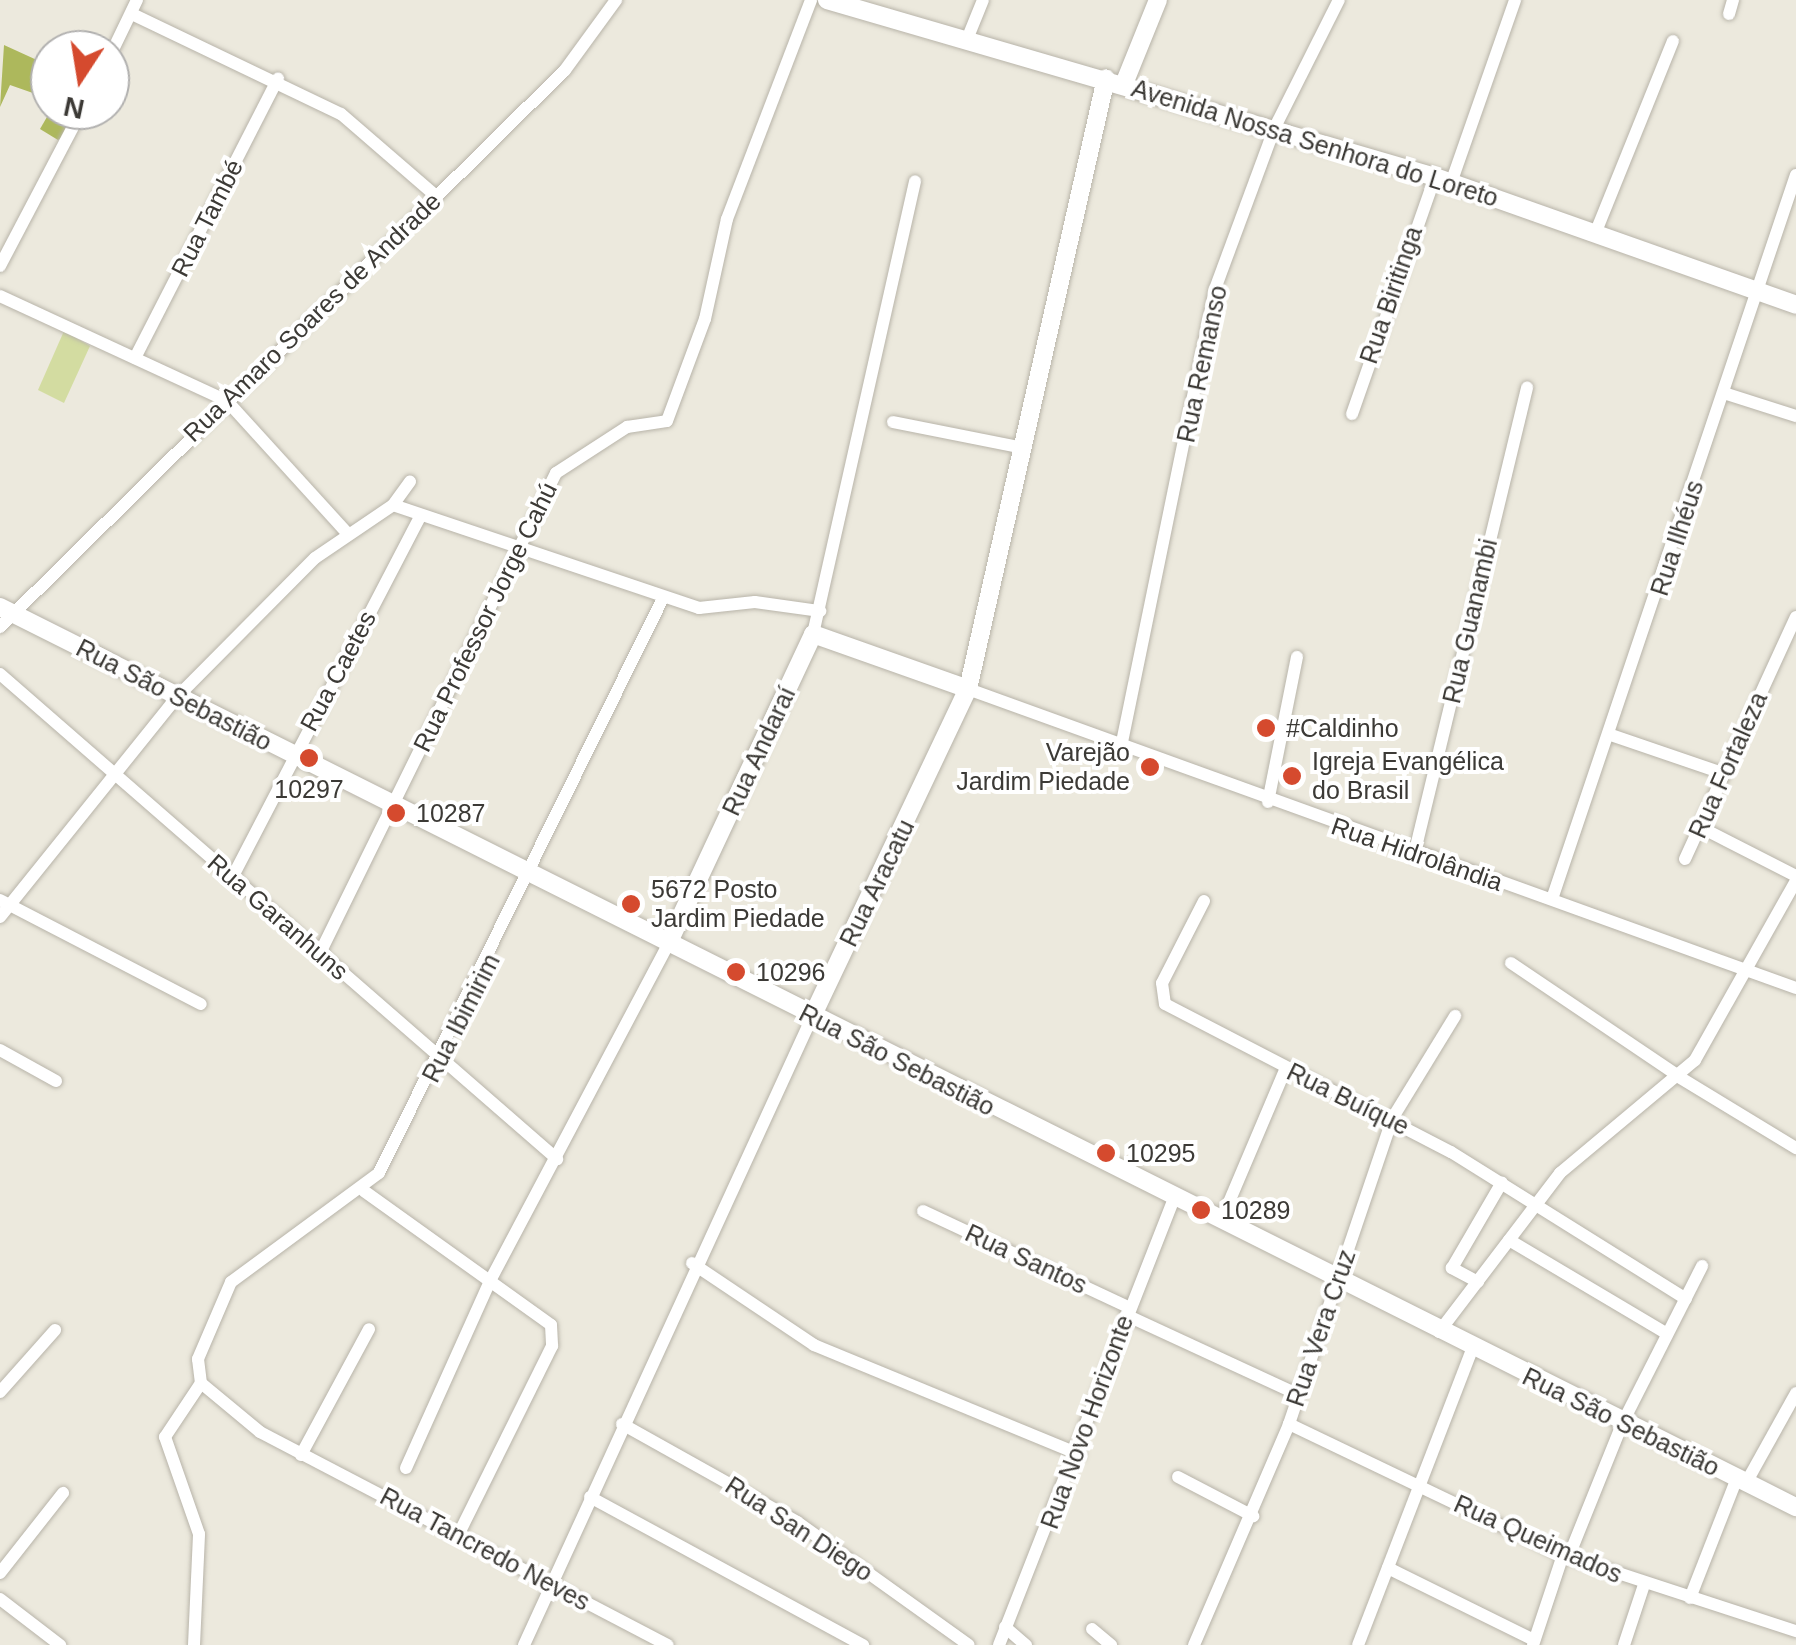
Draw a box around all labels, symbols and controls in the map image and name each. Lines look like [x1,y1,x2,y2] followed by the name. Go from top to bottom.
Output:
[30,30,130,130] north arrow
[1128,73,1502,213] street label: Avenida Nossa Senhora do Loreto
[61,91,87,125] text: N
[165,154,249,282] street label: Rua També
[176,185,448,449] street label: Rua Amaro Soares de Andrade
[1354,222,1428,368] street label: Rua Biritinga
[1171,283,1233,445] street label: Rua Remanso
[407,477,563,757] street label: Rua Professor Jorge Cahú
[1644,477,1710,599] street label: Rua Ilhéus
[1436,536,1504,706] street label: Rua Guanambi
[294,606,382,736] street label: Rua Caetes
[71,633,277,757] street label: Rua São Sebastião
[716,681,802,821] street label: Rua Andaraí
[1682,687,1774,843] street label: Rua Fortaleza
[1286,713,1399,743] place label: #Caldinho
[1255,717,1277,739] marker: #Caldinho
[956,738,1130,797] place label: Varejão Jardim Piedade
[298,747,320,769] marker: 10297
[1312,747,1504,806] place label: Igreja Evangélica do Brasil
[1139,756,1161,778] marker: Varejão Jardim Piedade
[1281,765,1303,787] marker: Igreja Evangélica do Brasil
[274,774,344,804] place label: 10297
[416,798,486,828] place label: 10287
[385,802,407,824] marker: 10287
[1327,811,1507,897] street label: Rua Hidrolândia
[833,814,921,952] street label: Rua Aracatu
[202,848,354,986] street label: Rua Garanhuns
[651,875,825,934] place label: 5672 Posto Jardim Piedade
[620,893,642,915] marker: 5672 Posto Jardim Piedade
[416,949,506,1087] street label: Rua Ibimirim
[756,957,826,987] place label: 10296
[725,961,747,983] marker: 10296
[794,998,1000,1122] street label: Rua São Sebastião
[1282,1057,1414,1141] street label: Rua Buíque
[1126,1138,1196,1168] place label: 10295
[1095,1142,1117,1164] marker: 10295
[1221,1195,1291,1225] place label: 10289
[1190,1199,1212,1221] marker: 10289
[960,1218,1092,1300] street label: Rua Santos
[1280,1246,1362,1410] street label: Rua Vera Cruz
[1034,1311,1140,1533] street label: Rua Novo Horizonte
[1518,1361,1724,1483] street label: Rua São Sebastião
[720,1470,878,1588] street label: Rua San Diego
[375,1481,595,1617] street label: Rua Tancredo Neves
[1449,1489,1627,1589] street label: Rua Queimados

